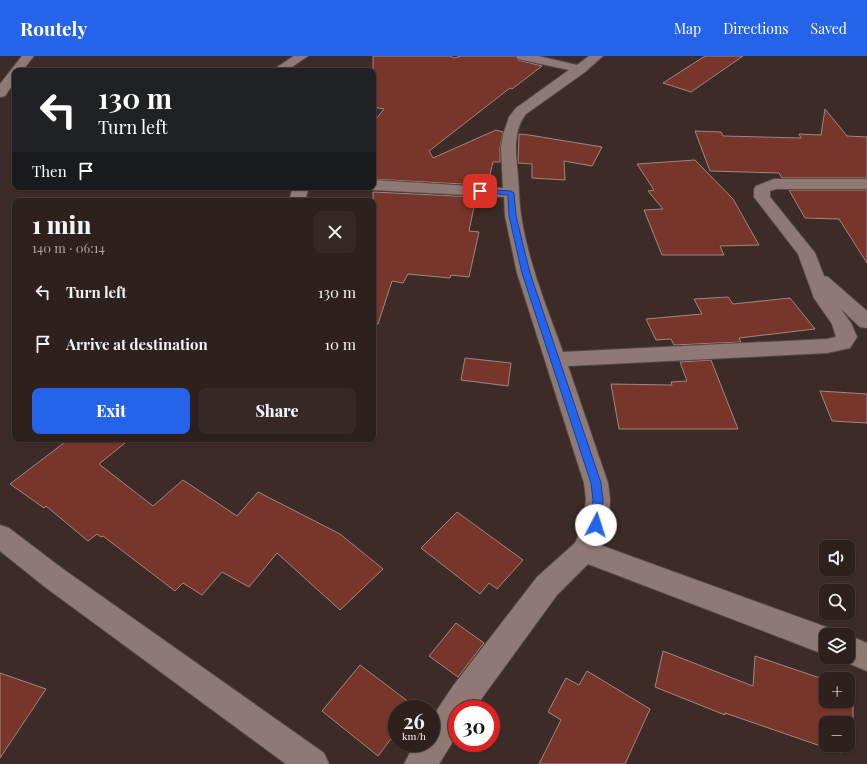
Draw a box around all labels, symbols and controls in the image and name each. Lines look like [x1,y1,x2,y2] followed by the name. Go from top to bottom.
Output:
[20,15,87,41] text: Routely
[674,19,701,38] text: Map
[723,19,789,38] text: Directions
[811,19,847,38] text: Saved
[98,79,172,116] text: 130 m
[32,84,84,136] icon: left
[98,115,168,139] text: Turn left
[75,160,97,182] icon: arrive
[32,161,67,181] text: Then
[463,174,497,208] pin
[469,180,491,202] icon: arrive
[32,208,91,240] text: 1 min
[314,211,356,253] button: close
[32,239,105,256] text: 140 m · 06:14
[32,281,54,303] icon: left
[66,282,127,302] text: Turn left
[318,282,356,302] text: 130 m
[32,333,54,355] icon: arrive
[66,334,208,354] text: Arrive at destination
[324,334,356,354] text: 10 m
[32,388,190,434] button: Exit
[198,388,356,434] button: Share
[575,504,617,546] position arrow
[819,540,855,752] map controls
[819,540,855,576] button: sound
[819,584,855,620] button: search
[819,628,855,664] button: layers
[819,672,855,708] button: +
[448,700,500,752] speed limit sign: 30
[403,707,425,734] text: 26
[819,716,855,752] button: −
[402,729,426,743] text: km/h

